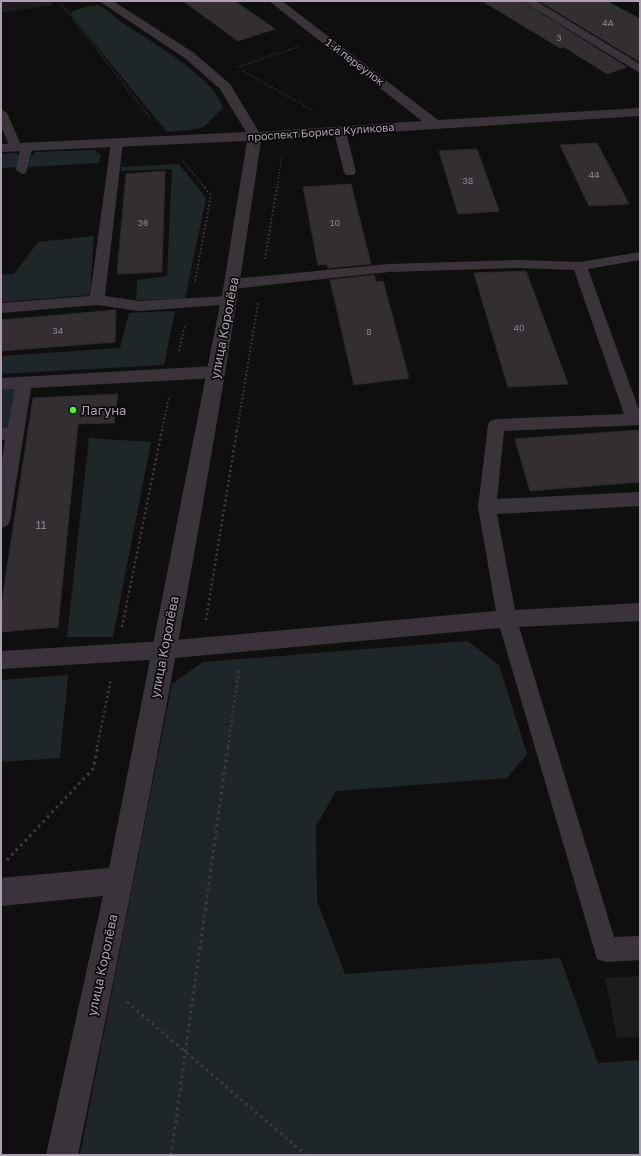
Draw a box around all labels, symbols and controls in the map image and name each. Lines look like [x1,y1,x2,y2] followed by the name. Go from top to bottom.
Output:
[602,17,614,28] house number: 4А
[556,32,562,43] house number: 3
[323,35,388,88] street label: 1-й переулок
[247,120,395,143] street label: проспект Бориса Куликова
[589,169,600,180] house number: 44
[463,175,473,186] house number: 38
[138,217,148,228] house number: 36
[330,217,340,228] house number: 10
[206,276,242,380] street label: улица Королёва
[513,322,525,333] house number: 40
[53,325,64,336] house number: 34
[366,326,372,337] house number: 8
[81,402,126,418] place label: Лагуна
[68,405,78,415] marker: Лагуна
[36,518,46,531] house number: 11
[146,595,182,699] street label: улица Королёва
[83,913,121,1017] street label: улица Королёва

